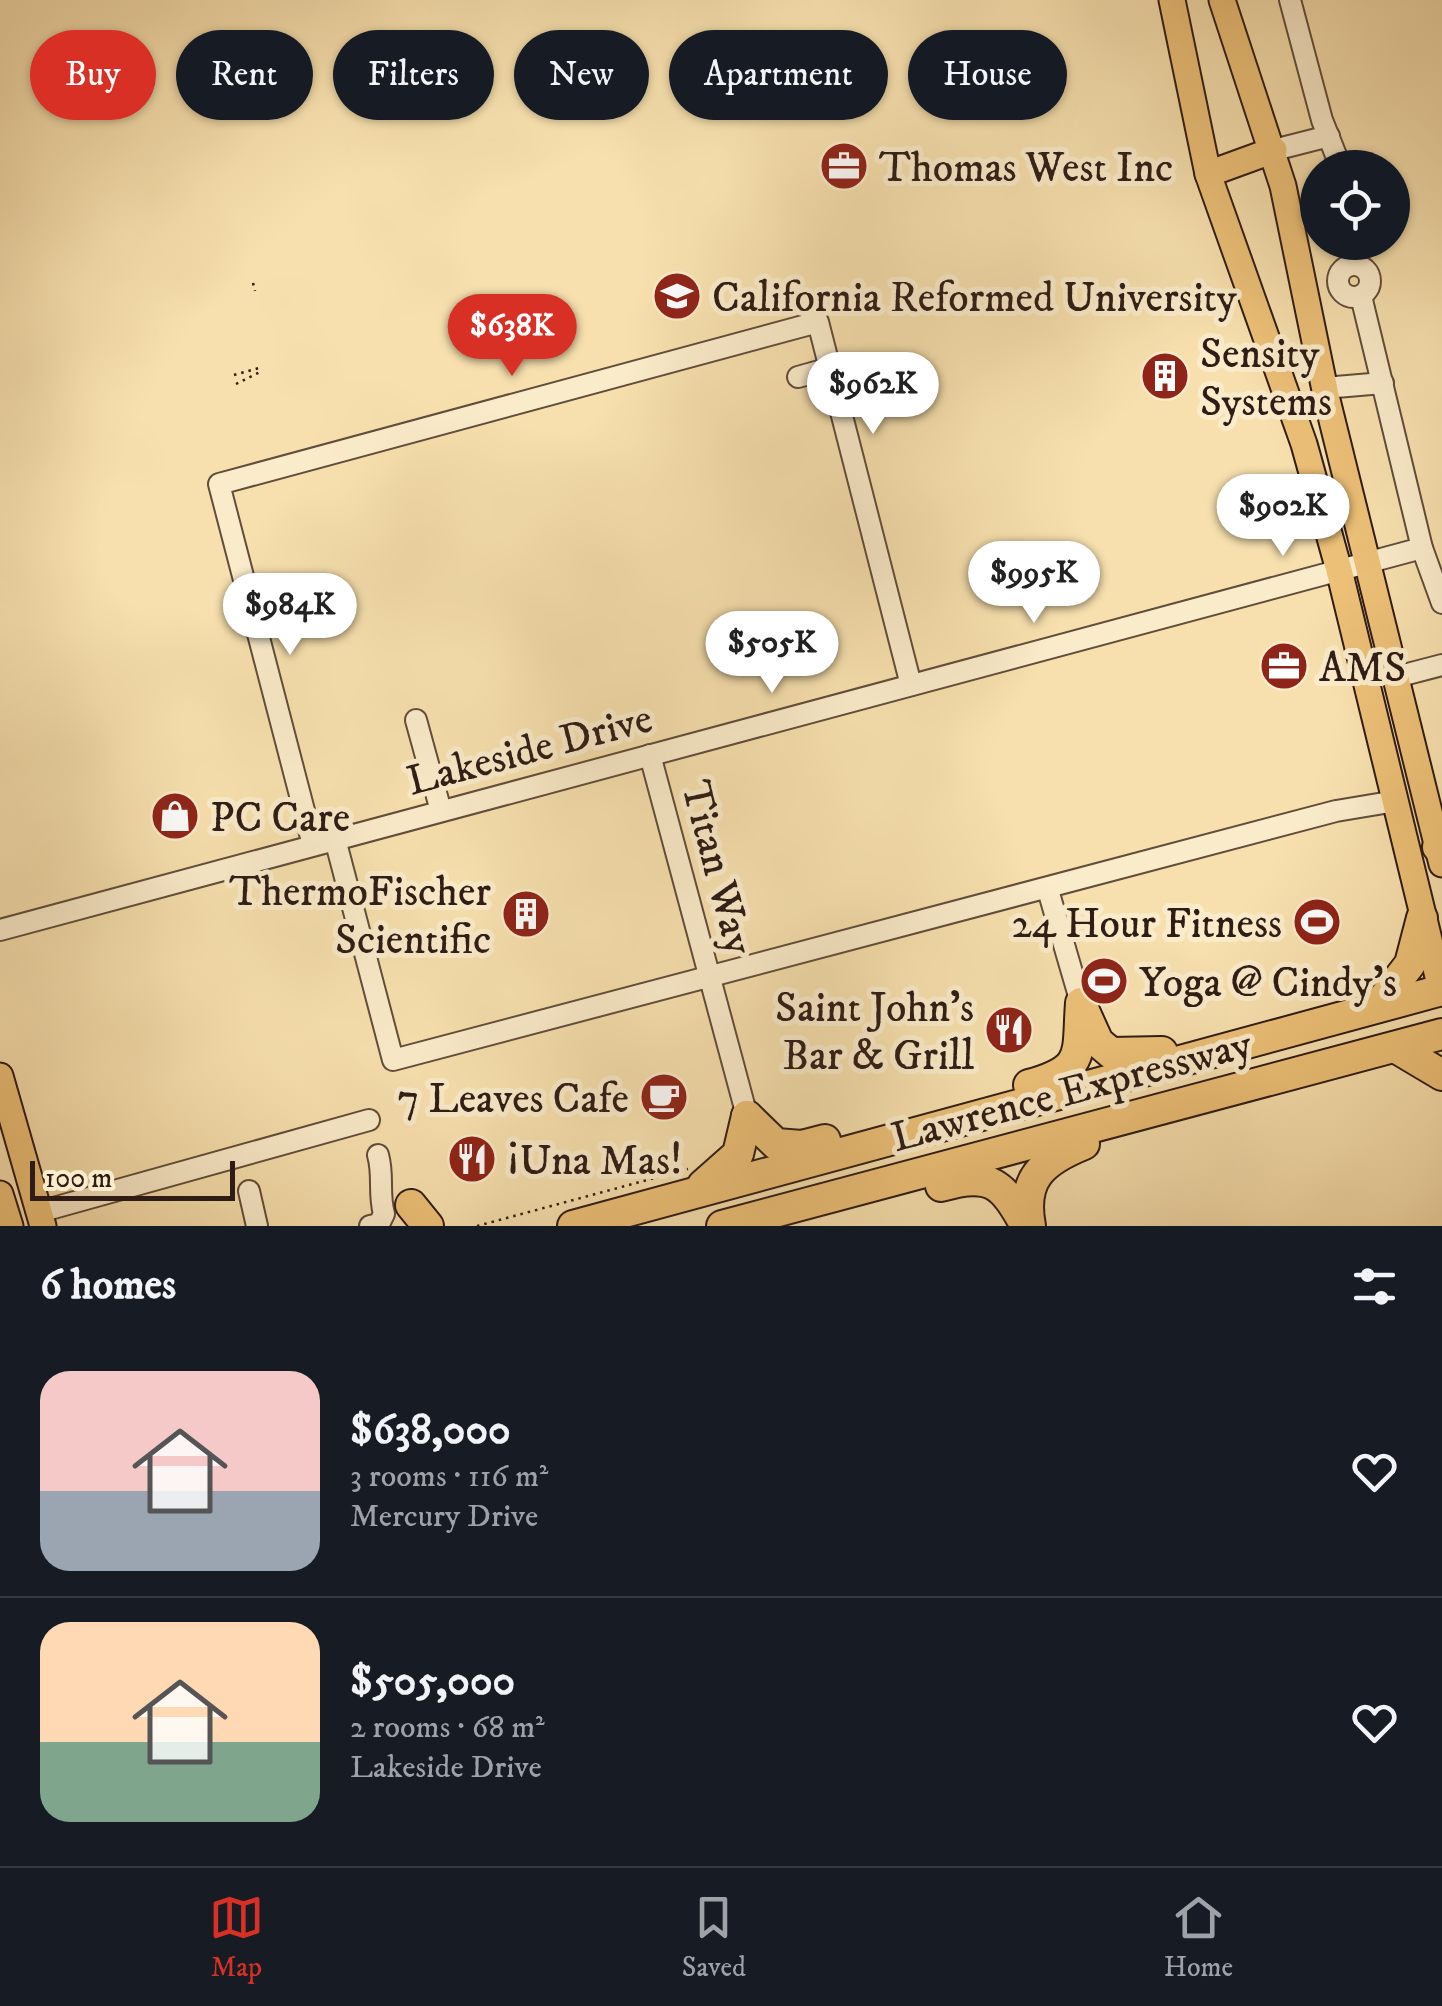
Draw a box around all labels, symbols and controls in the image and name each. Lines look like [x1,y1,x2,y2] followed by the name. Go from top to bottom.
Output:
[30,30,156,120] chip: Buy
[176,30,313,120] chip: Rent
[333,30,494,120] chip: Filters
[514,30,649,120] chip: New
[669,30,888,120] chip: Apartment
[908,30,1067,120] chip: House
[818,140,870,192] office icon: Thomas West Inc
[879,143,1173,195] place label: Thomas West Inc
[1300,150,1410,260] map controls
[1300,150,1410,260] button: locate
[651,270,703,322] school or university icon: California Reformed University
[712,273,1238,325] place label: California Reformed University
[442,294,582,379] pin: $638K
[470,306,554,346] text: $638K
[1200,329,1332,429] place label: Sensity Systems
[1139,350,1191,402] building icon: Sensity Systems
[803,352,943,437] pin: $962K
[829,364,917,404] text: $962K
[1213,474,1353,559] pin: $902K
[1239,486,1327,526] text: $902K
[964,541,1104,626] pin: $995K
[990,553,1078,593] text: $995K
[220,573,360,658] pin: $984K
[245,585,335,625] text: $984K
[702,611,842,696] pin: $505K
[728,623,816,663] text: $505K
[1258,640,1310,692] office icon: AMS
[1319,643,1406,695] place label: AMS
[401,693,658,809] street label: Lakeside Drive
[668,775,765,962] street label: Titan Way
[149,790,201,842] shop icon: PC Care
[210,793,350,845] place label: PC Care
[229,867,491,967] place label: ThermoFischer Scientific
[500,888,552,940] building icon: ThermoFischer Scientific
[1291,896,1343,948] sports icon: 24 Hour Fitness
[1011,899,1282,951] place label: 24 Hour Fitness
[1078,955,1130,1007] sports icon: Yoga @ Cindy’s
[1139,958,1397,1010] place label: Yoga @ Cindy’s
[775,983,974,1083] place label: Saint John’s Bar & Grill
[983,1004,1035,1056] restaurant icon: Saint John’s Bar & Grill
[886,1019,1259,1165] street label: Lawrence Expressway
[638,1071,690,1123] cafe icon: 7 Leaves Cafe
[397,1074,629,1126] place label: 7 Leaves Cafe
[446,1133,498,1185] restaurant icon: ¡Una Mas!
[507,1136,682,1188] place label: ¡Una Mas!
[30,1156,235,1200] scale bar
[45,1161,112,1196] text: 100 m
[1347,1259,1402,1314] icon: filters
[40,1260,176,1312] text: 6 homes
[350,1405,511,1457] text: $638,000
[120,1411,240,1531] icon: home
[1347,1444,1402,1499] icon: heart
[350,1457,548,1497] text: 3 rooms · 116 m²
[350,1497,538,1537] text: Mercury Drive
[350,1656,515,1708] text: $505,000
[120,1662,240,1782] icon: home
[1347,1695,1402,1750] icon: heart
[350,1708,545,1748] text: 2 rooms · 68 m²
[350,1748,542,1788] text: Lakeside Drive
[209,1890,264,1985] tab: Map
[682,1890,746,1985] tab: Saved
[1164,1890,1233,1985] tab: Home

